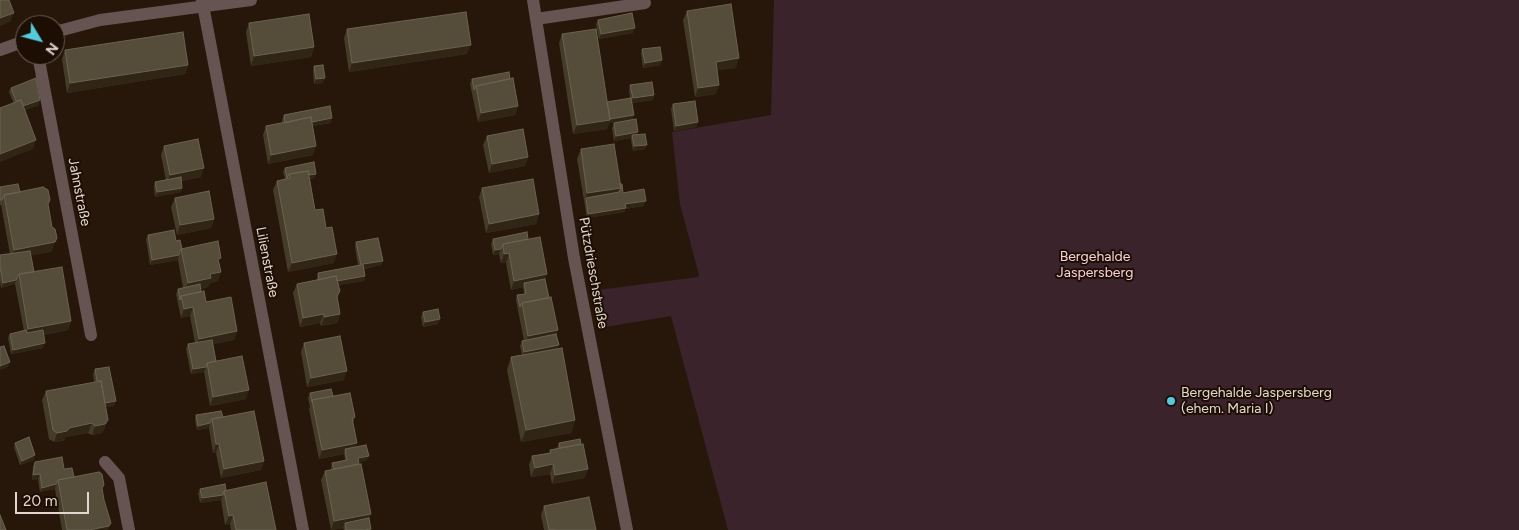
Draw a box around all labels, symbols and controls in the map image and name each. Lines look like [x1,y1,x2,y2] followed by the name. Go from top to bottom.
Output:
[15,15,65,65] north arrow
[42,39,62,58] text: N
[64,156,94,228] street label: Jahnstraße
[575,216,611,330] street label: Pützdrieschstraße
[252,225,282,299] street label: Lilienstraße
[1057,249,1133,282] park label: Bergehalde Jaspersberg
[1181,385,1332,418] place label: Bergehalde Jaspersberg (ehem. Maria I)
[1165,395,1177,407] marker: Bergehalde Jaspersberg (ehem. Maria I)
[18,482,91,514] scale bar
[23,492,57,510] text: 20 m

